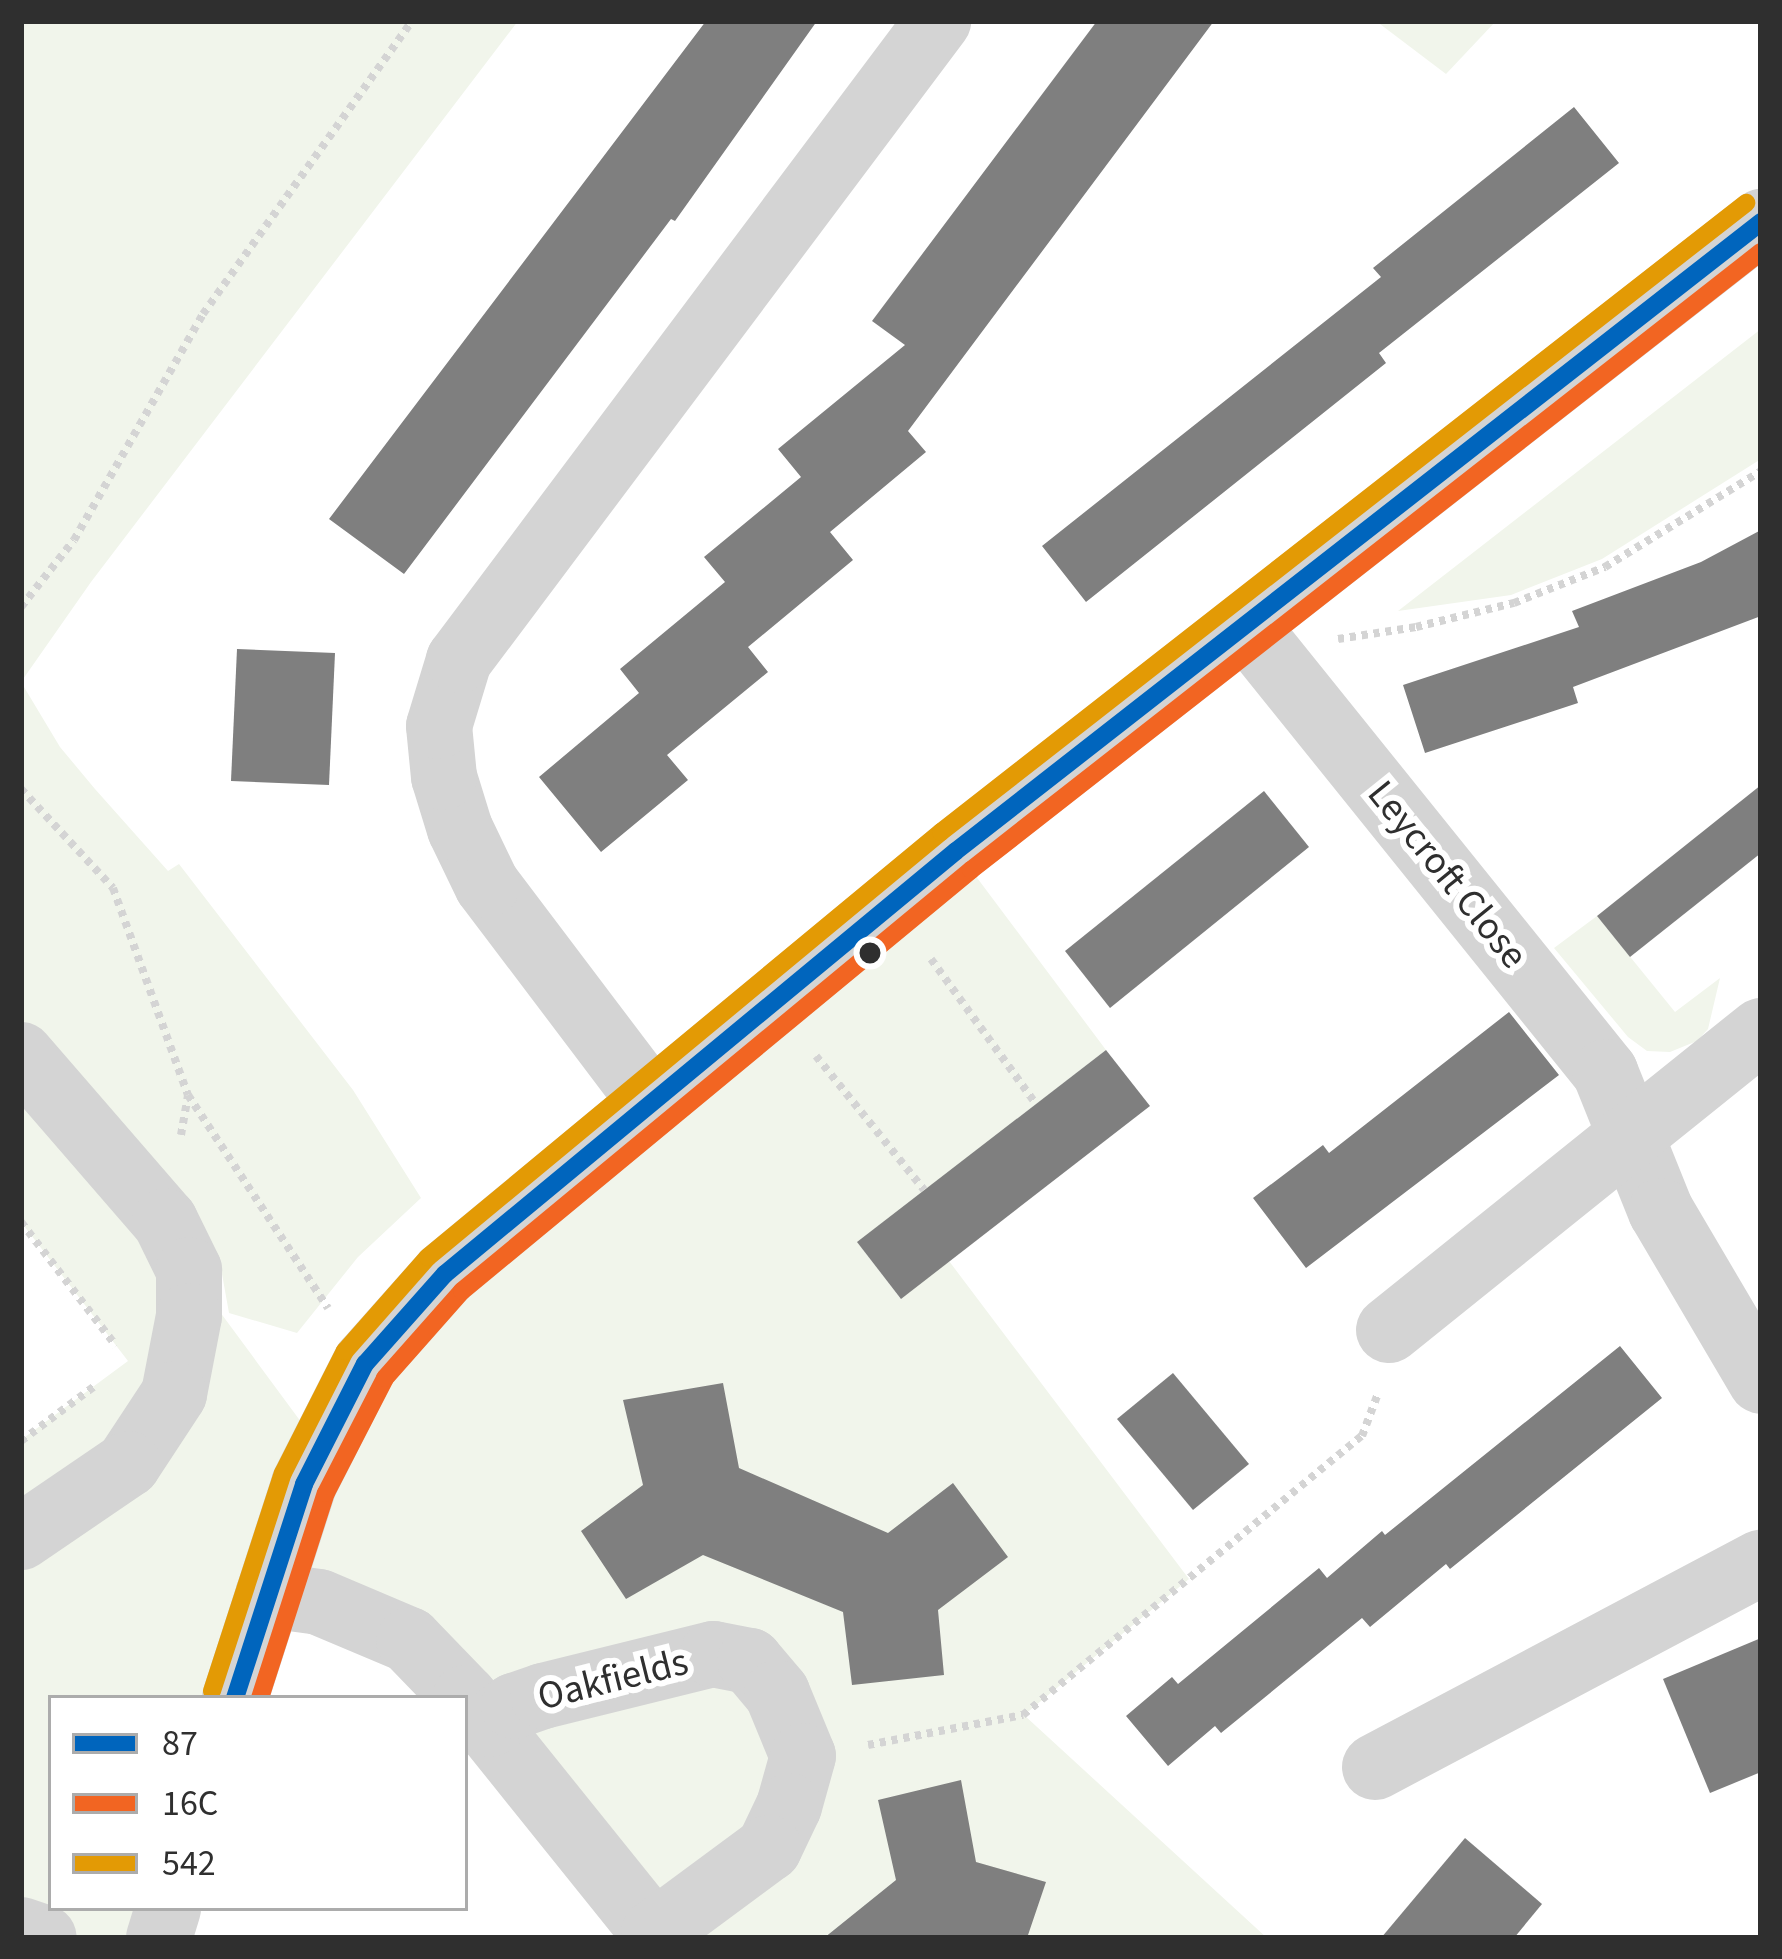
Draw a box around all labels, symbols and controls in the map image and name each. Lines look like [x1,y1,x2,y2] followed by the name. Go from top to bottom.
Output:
[1357,772,1537,978] street label: Leycroft Close
[859,942,881,964] unlabelled marker
[533,1639,693,1721] street label: Oakfields
[48,1695,468,1911] legend
[162,1718,198,1769] text: 87
[162,1778,218,1829] text: 16C
[162,1838,216,1889] text: 542

